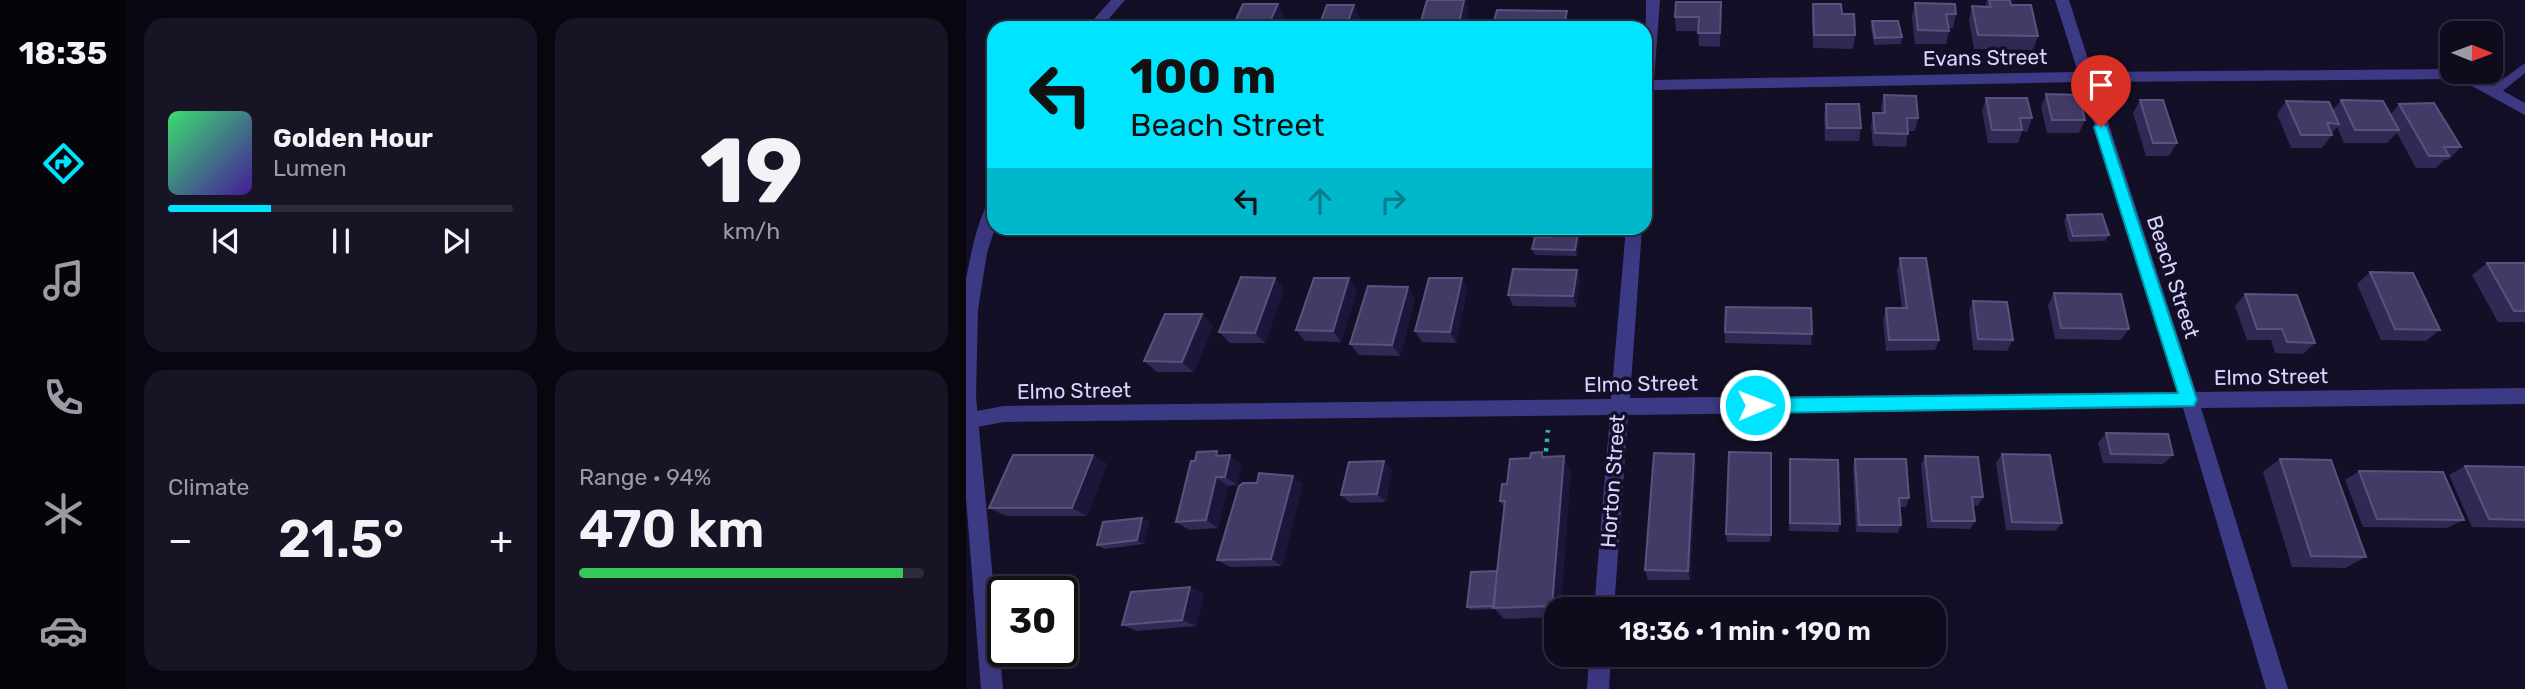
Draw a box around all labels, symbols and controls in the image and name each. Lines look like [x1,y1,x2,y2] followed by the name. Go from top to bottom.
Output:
[2440,21,2502,84] north arrow
[2440,21,2503,84] map controls
[19,34,107,72] text: 18:35
[1923,44,2047,71] street label: Evans Street
[1130,47,1276,105] text: 100 m
[1015,49,1106,140] icon: left
[2071,55,2131,127] pin
[2082,66,2120,104] icon: arrive
[1130,106,1324,144] text: Beach Street
[700,117,803,225] text: 19
[273,123,433,154] text: Golden Hour
[39,139,88,188] icon: directions
[273,154,347,182] text: Lumen
[1228,182,1266,220] icon: left
[1301,182,1339,220] icon: ahead
[1374,182,1412,220] icon: right
[2142,212,2205,341] street label: Beach Street
[723,217,780,245] text: km/h
[207,222,245,260] icon: previous
[322,222,360,260] icon: pause
[437,222,475,260] icon: next
[39,256,88,305] icon: music
[2214,363,2328,390] street label: Elmo Street
[1718,368,1792,442] position arrow
[1584,370,1698,397] street label: Elmo Street
[39,373,88,422] icon: phone
[1017,377,1131,404] street label: Elmo Street
[1595,413,1630,549] street label: Horton Street
[579,463,711,491] text: Range · 94%
[168,473,249,501] text: Climate
[39,489,88,538] icon: climate
[579,498,765,560] text: 470 km
[278,508,404,570] text: 21.5°
[168,517,193,563] text: −
[489,517,513,563] text: +
[987,576,1078,667] speed limit sign: 30
[39,606,88,655] icon: car
[1619,616,1871,647] text: 18:36 · 1 min · 190 m

